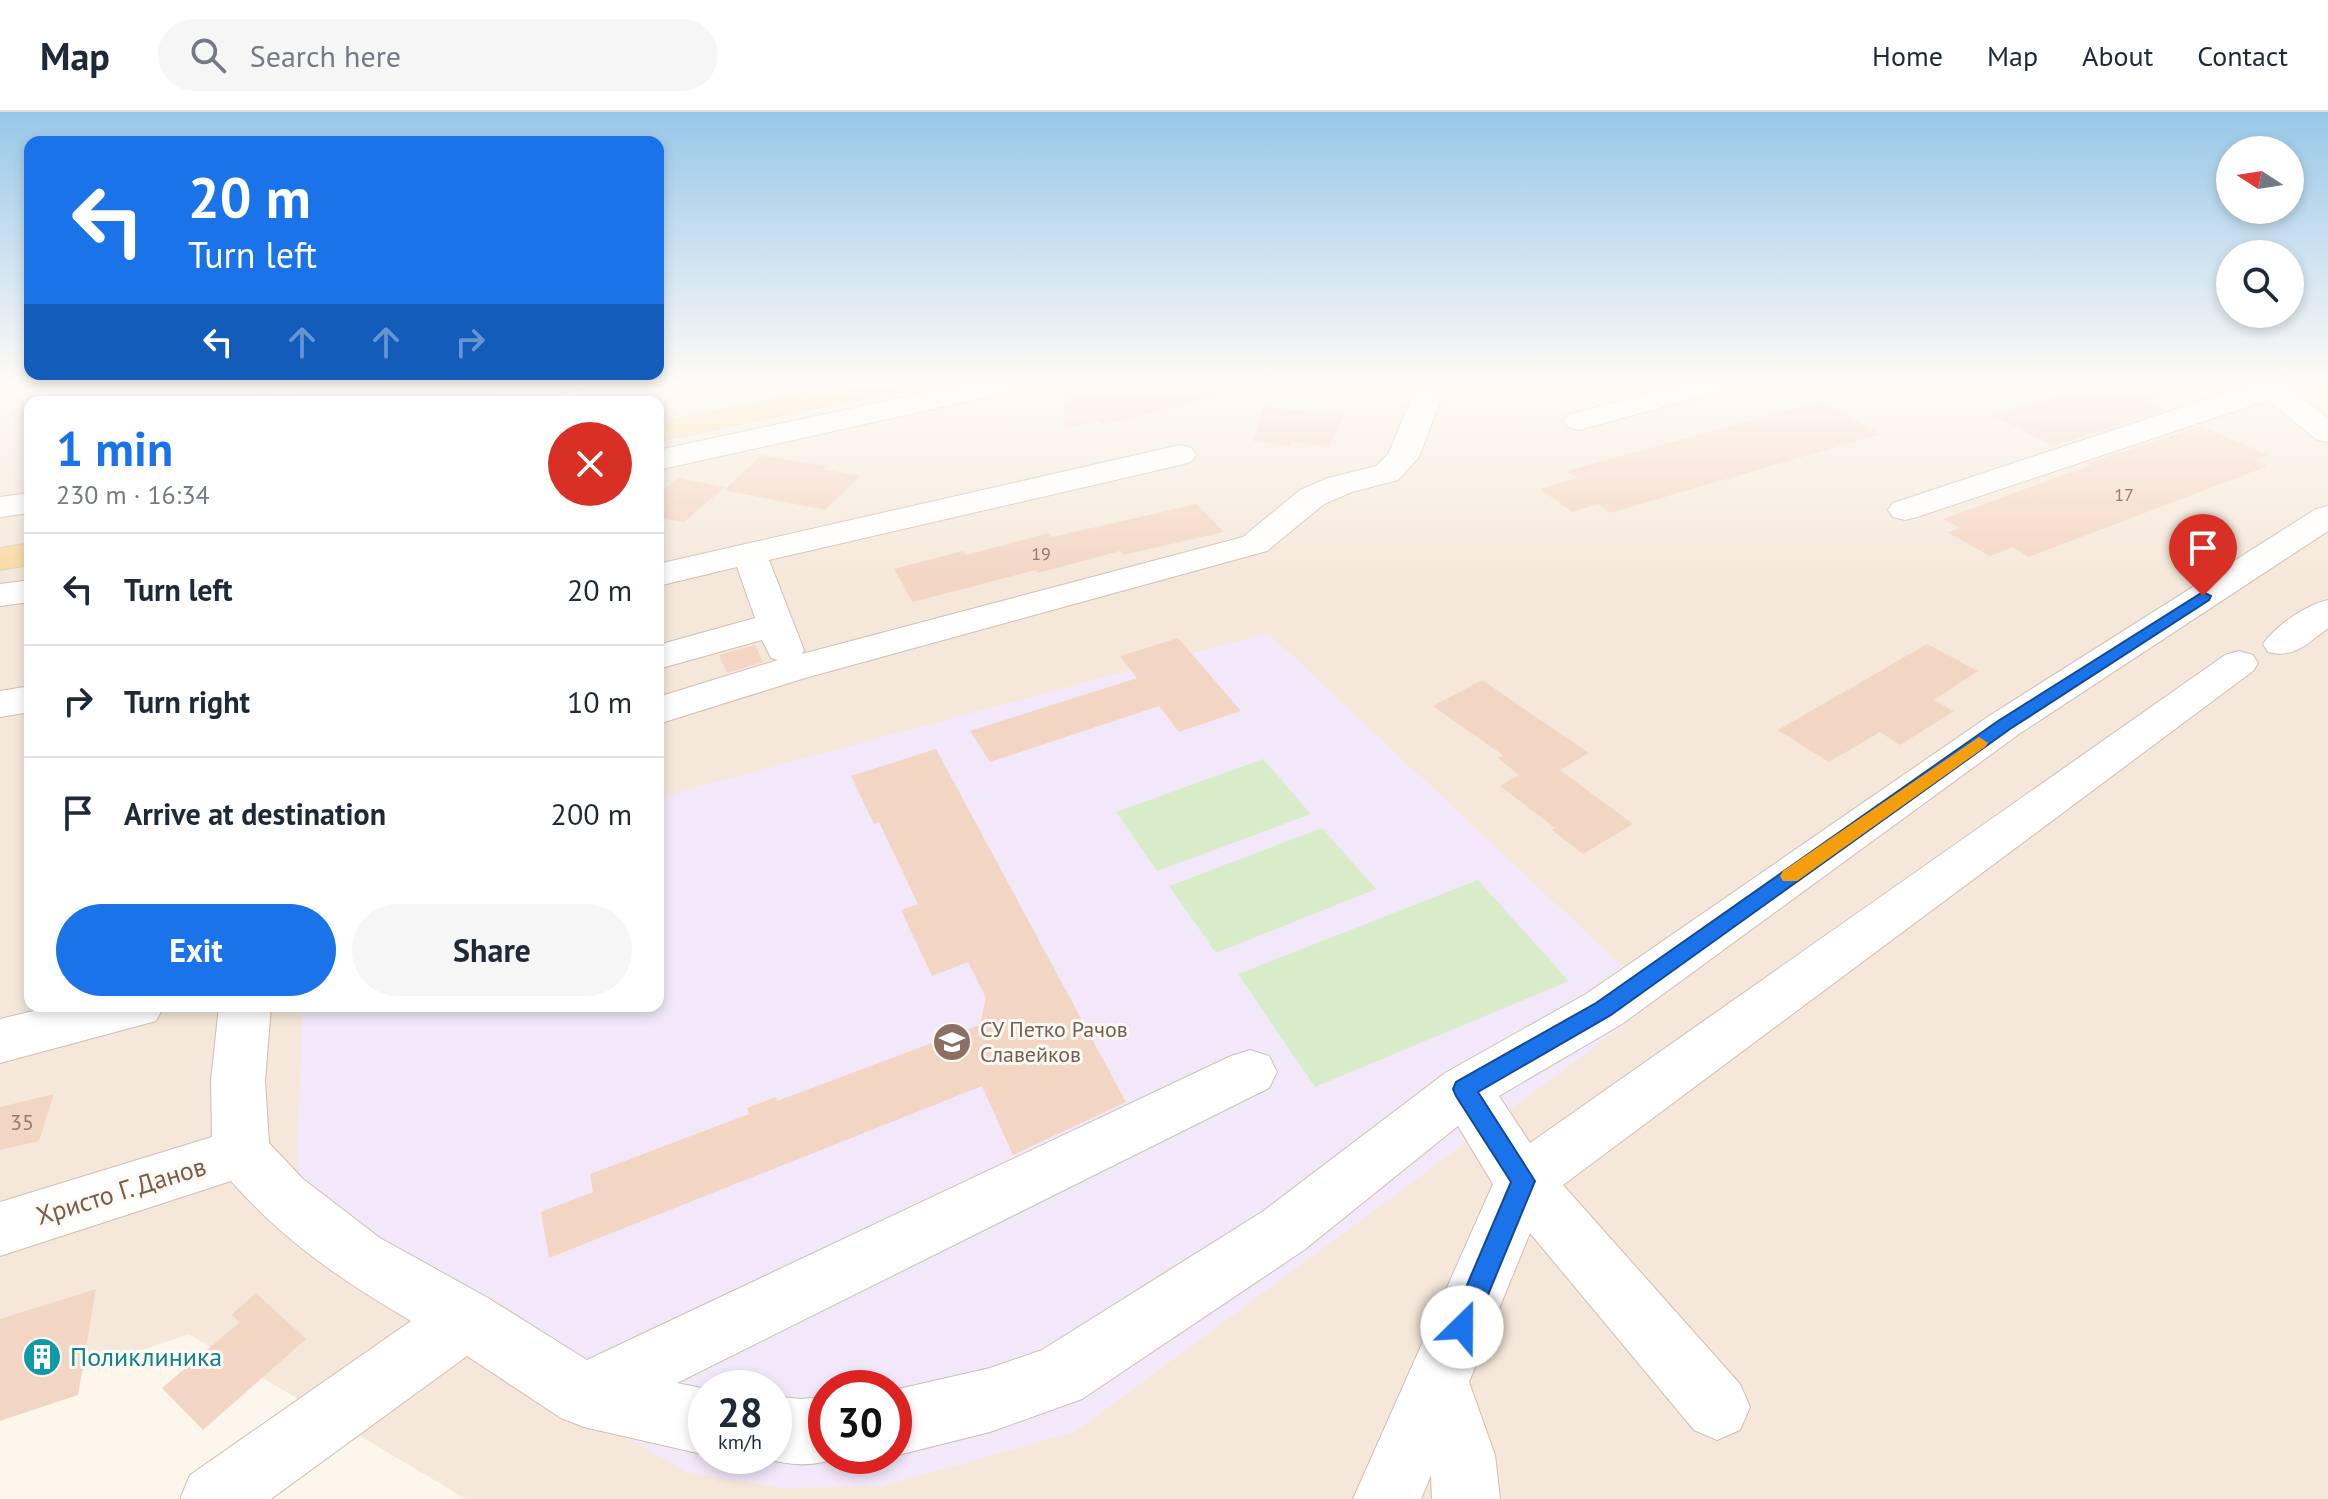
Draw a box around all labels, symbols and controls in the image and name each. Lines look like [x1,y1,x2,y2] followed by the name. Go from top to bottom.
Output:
[158,19,718,91] search box
[40,31,110,80] text: Map
[186,33,230,77] icon: search
[250,36,401,75] text: Search here
[1872,37,1943,74] text: Home
[1987,37,2038,74] text: Map
[2082,37,2153,74] text: About
[2197,37,2288,74] text: Contact
[2216,136,2304,224] north arrow
[2216,136,2304,328] map controls
[188,161,311,233] text: 20 m
[56,168,160,272] icon: left
[188,231,317,278] text: Turn left
[2216,240,2304,328] button: search
[196,320,240,364] icon: left
[280,320,324,364] icon: ahead
[364,320,408,364] icon: ahead
[448,320,492,364] icon: right
[56,417,173,479] text: 1 min
[548,422,632,506] button: close
[56,478,210,511] text: 230 m · 16:34
[2114,483,2134,506] house number: 17
[2169,514,2237,596] pin
[2181,526,2225,570] icon: arrive
[1031,542,1051,565] house number: 19
[56,567,100,611] icon: left
[124,570,232,609] text: Turn left
[567,570,632,609] text: 20 m
[56,679,100,723] icon: right
[124,682,250,721] text: Turn right
[567,682,632,721] text: 10 m
[56,791,100,835] icon: arrive
[124,794,386,833] text: Arrive at destination
[551,794,632,833] text: 200 m
[56,904,336,996] button: Exit
[352,904,632,996] button: Share
[980,1015,1128,1068] place label: СУ Петко Рачов Славейков
[931,1021,973,1063] school or university icon: СУ Петко Рачов Славейков
[10,1108,34,1136] house number: 35
[32,1149,210,1232] street label: Христо Г. Данов
[1420,1285,1504,1369] position arrow
[21,1336,63,1378] building icon: Поликлиника
[70,1340,222,1373] place label: Поликлиника
[808,1370,912,1474] speed limit sign: 30
[717,1386,763,1438] text: 28
[718,1429,762,1455] text: km/h

